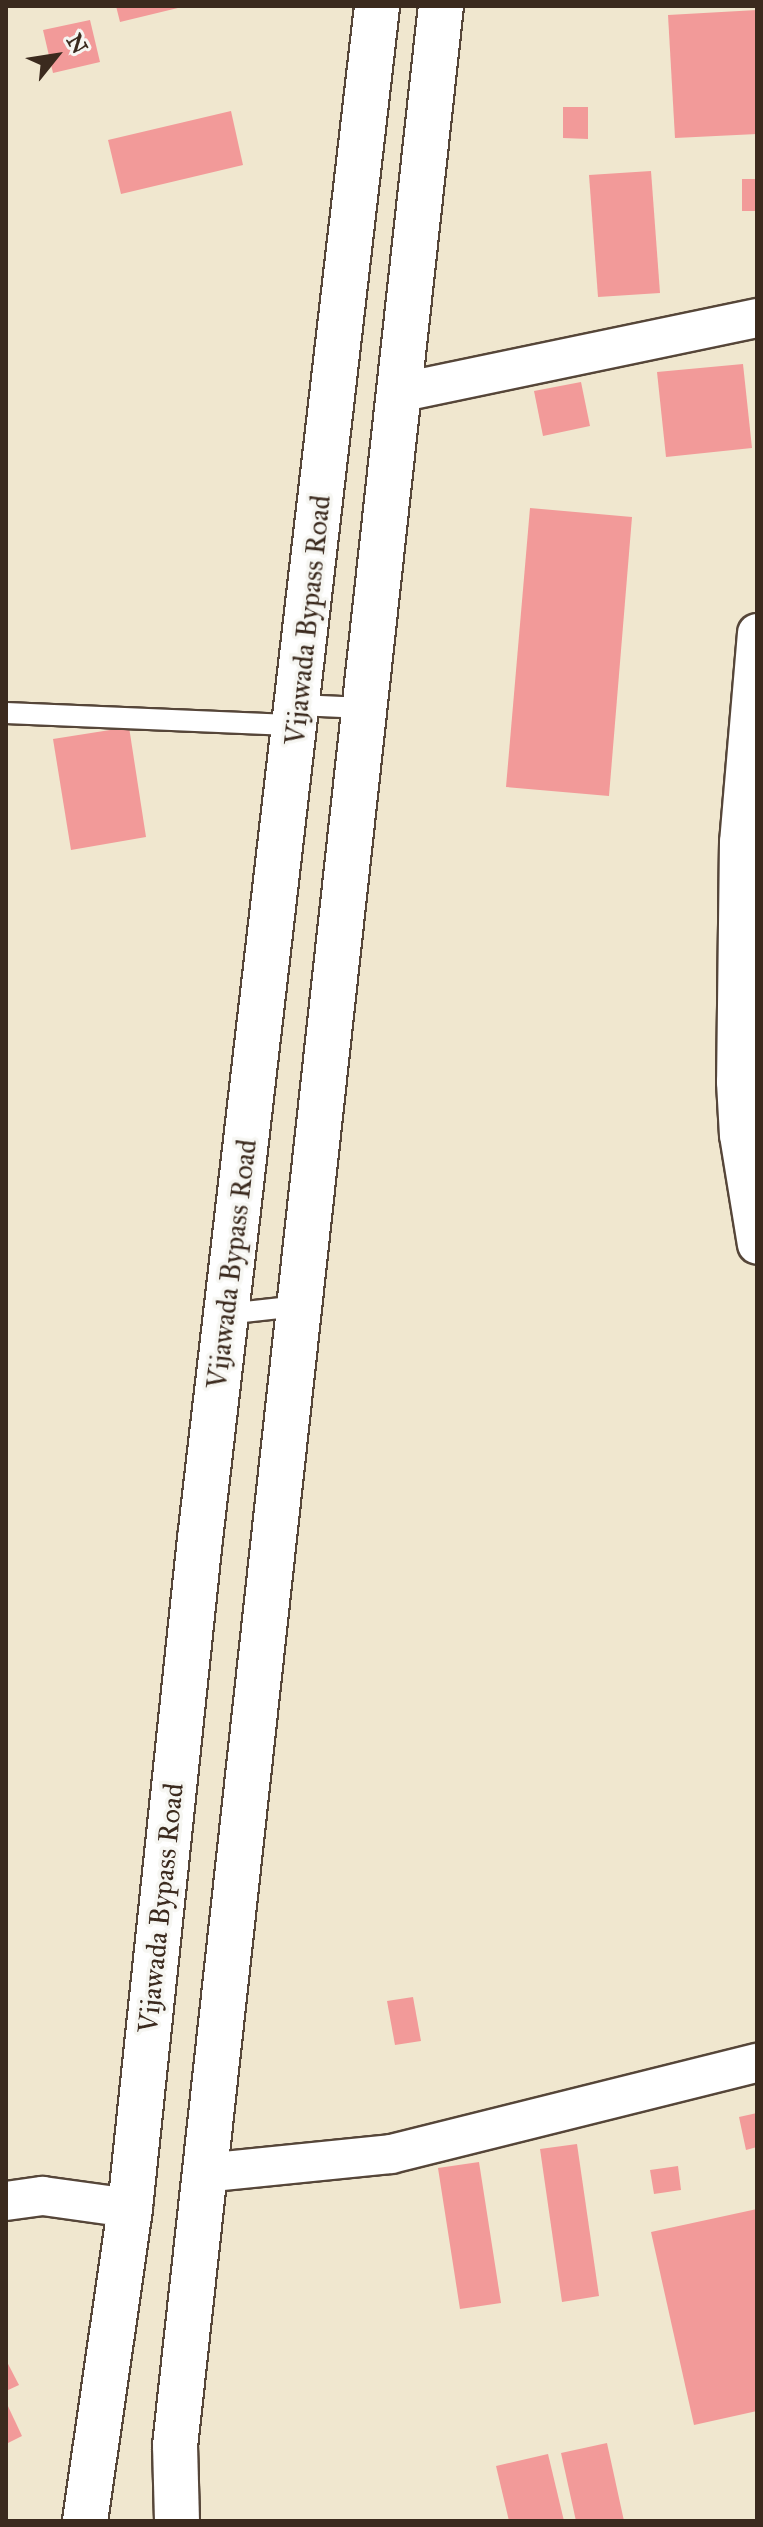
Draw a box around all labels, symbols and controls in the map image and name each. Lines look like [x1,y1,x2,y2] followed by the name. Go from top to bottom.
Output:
[16,16,96,96] north arrow
[61,29,94,59] text: N
[278,493,338,747] street label: Vijawada Bypass Road
[200,1137,264,1391] street label: Vijawada Bypass Road
[131,1781,191,2035] street label: Vijawada Bypass Road

